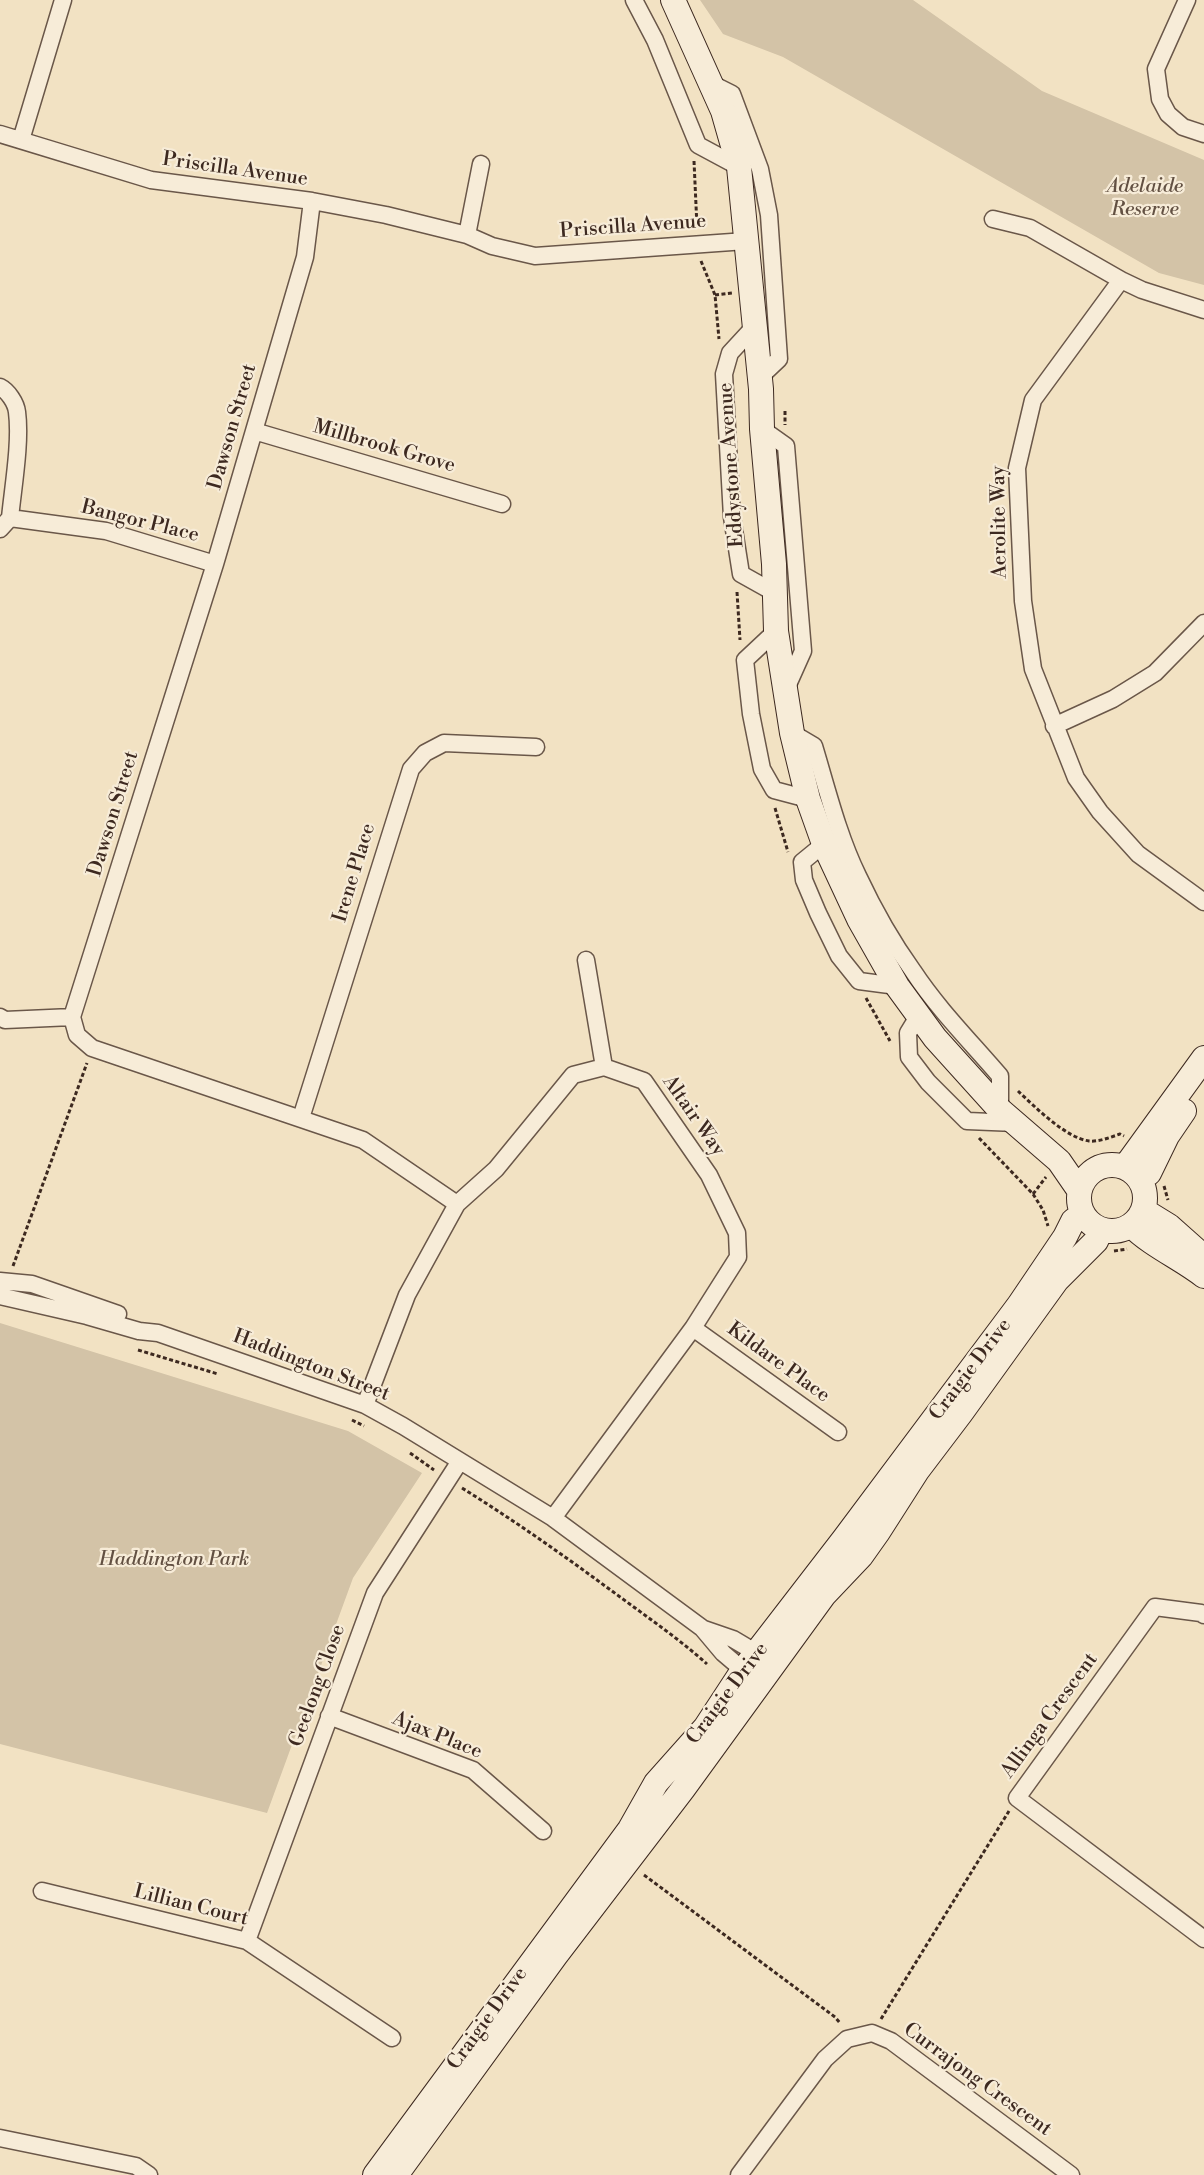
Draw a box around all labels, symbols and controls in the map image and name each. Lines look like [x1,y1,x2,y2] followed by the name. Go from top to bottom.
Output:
[161,148,309,192] street label: Priscilla Avenue
[1107,175,1183,222] park label: Adelaide Reserve
[559,210,707,244] street label: Priscilla Avenue
[204,361,262,493] street label: Dawson Street
[714,382,750,548] street label: Eddystone Avenue
[310,415,458,479] street label: Millbrook Grove
[987,465,1013,579] street label: Aerolite Way
[79,496,201,548] street label: Bangor Place
[84,748,144,880] street label: Dawson Street
[329,821,381,925] street label: Irene Place
[656,1071,730,1161] street label: Altair Way
[925,1314,1017,1426] street label: Craigie Drive
[722,1318,834,1408] street label: Kildare Place
[229,1325,393,1407] street label: Haddington Street
[99,1548,249,1572] park label: Haddington Park
[285,1622,351,1750] street label: Geelong Close
[682,1638,774,1750] street label: Craigie Drive
[997,1649,1103,1783] street label: Allinga Crescent
[389,1707,485,1765] street label: Ajax Place
[131,1880,251,1932] street label: Lillian Court
[443,1963,533,2075] street label: Craigie Drive
[898,2018,1056,2142] street label: Currajong Crescent

